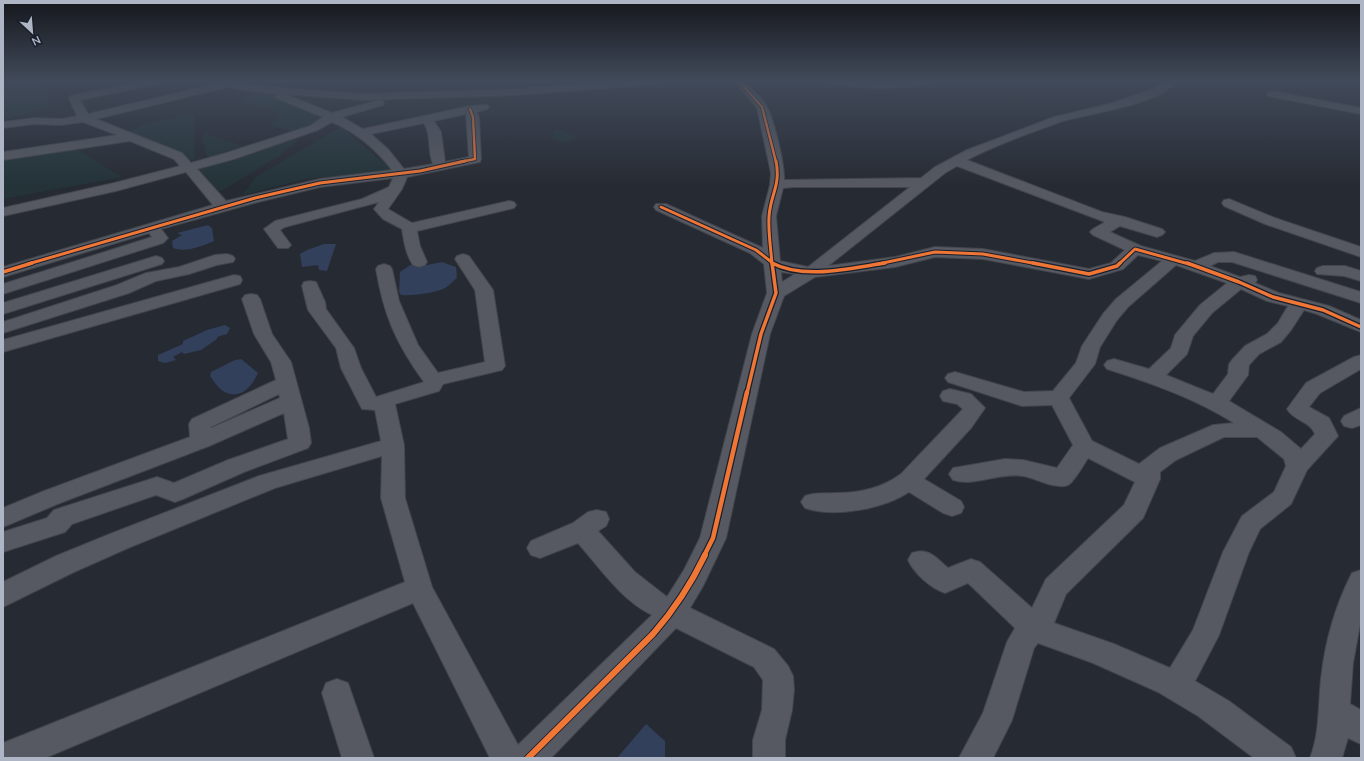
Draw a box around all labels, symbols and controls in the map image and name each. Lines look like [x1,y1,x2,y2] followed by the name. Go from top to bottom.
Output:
[12,12,52,52] north arrow
[29,32,43,49] text: N

